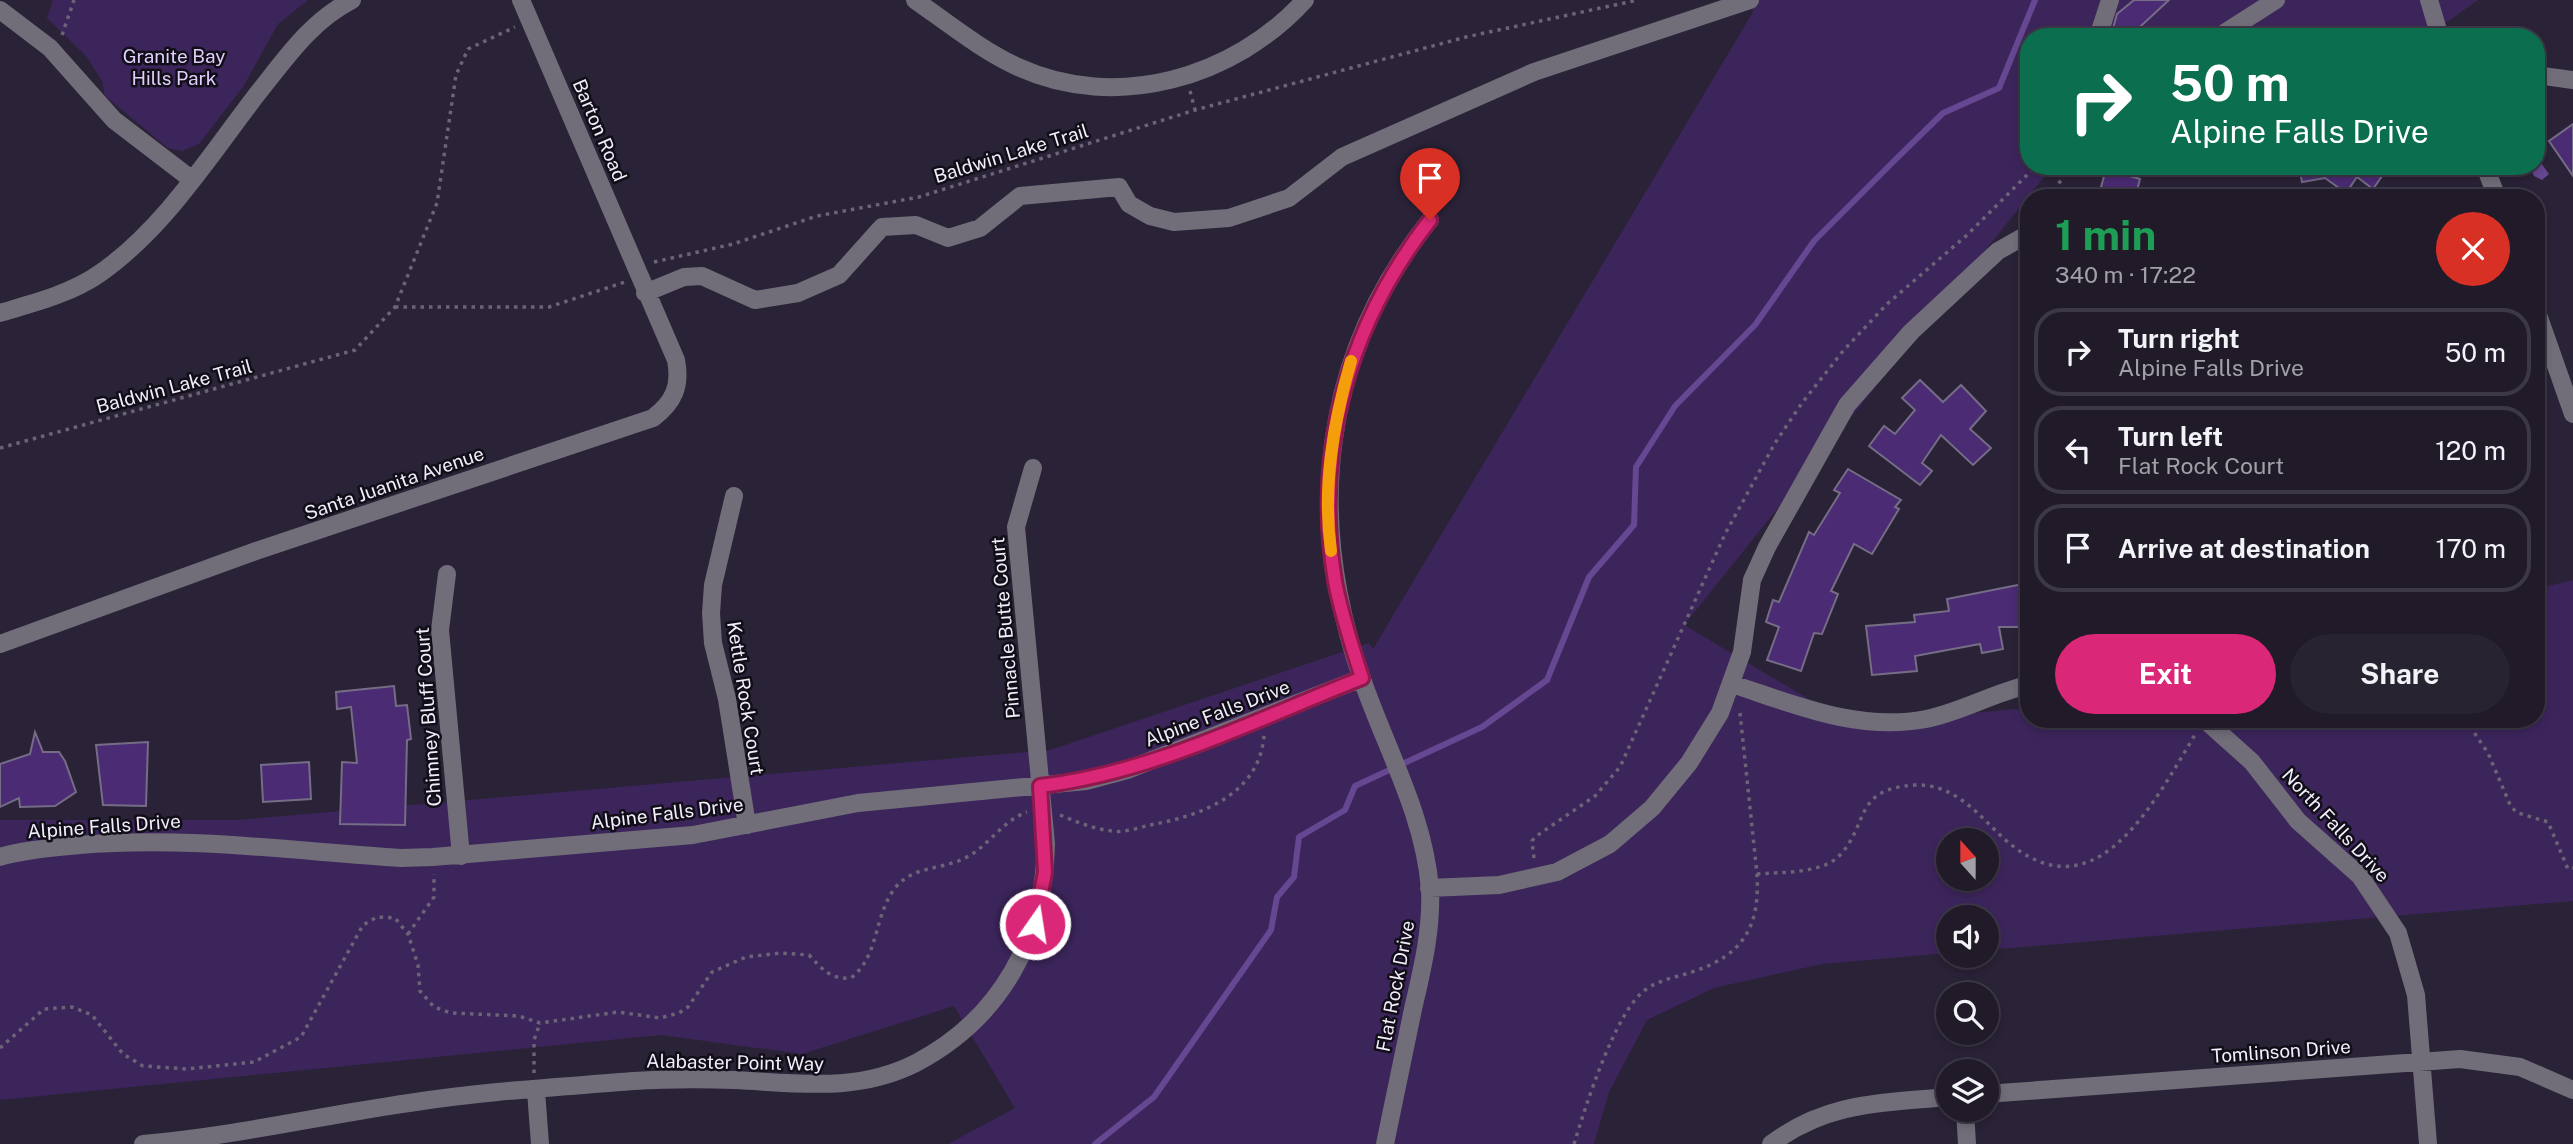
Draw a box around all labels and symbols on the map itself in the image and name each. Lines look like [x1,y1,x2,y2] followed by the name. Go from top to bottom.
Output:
[123,45,225,89] park label: Granite Bay Hills Park
[569,76,631,184] street label: Barton Road
[931,119,1091,187] street label: Baldwin Lake Trail
[1400,148,1460,220] pin
[94,355,254,417] street label: Baldwin Lake Trail
[301,442,487,524] street label: Santa Juanita Avenue
[986,536,1024,720] street label: Pinnacle Butte Court
[723,620,769,776] street label: Kettle Rock Court
[411,627,445,807] street label: Chimney Bluff Court
[1141,675,1293,751] street label: Alpine Falls Drive
[2278,764,2394,886] street label: North Falls Drive
[589,793,745,833] street label: Alpine Falls Drive
[27,810,181,842] street label: Alpine Falls Drive
[1936,828,1998,891] north arrow
[998,887,1072,961] position arrow
[1371,918,1419,1054] street label: Flat Rock Drive
[2210,1035,2352,1067] street label: Tomlinson Drive
[646,1049,824,1075] street label: Alabaster Point Way

